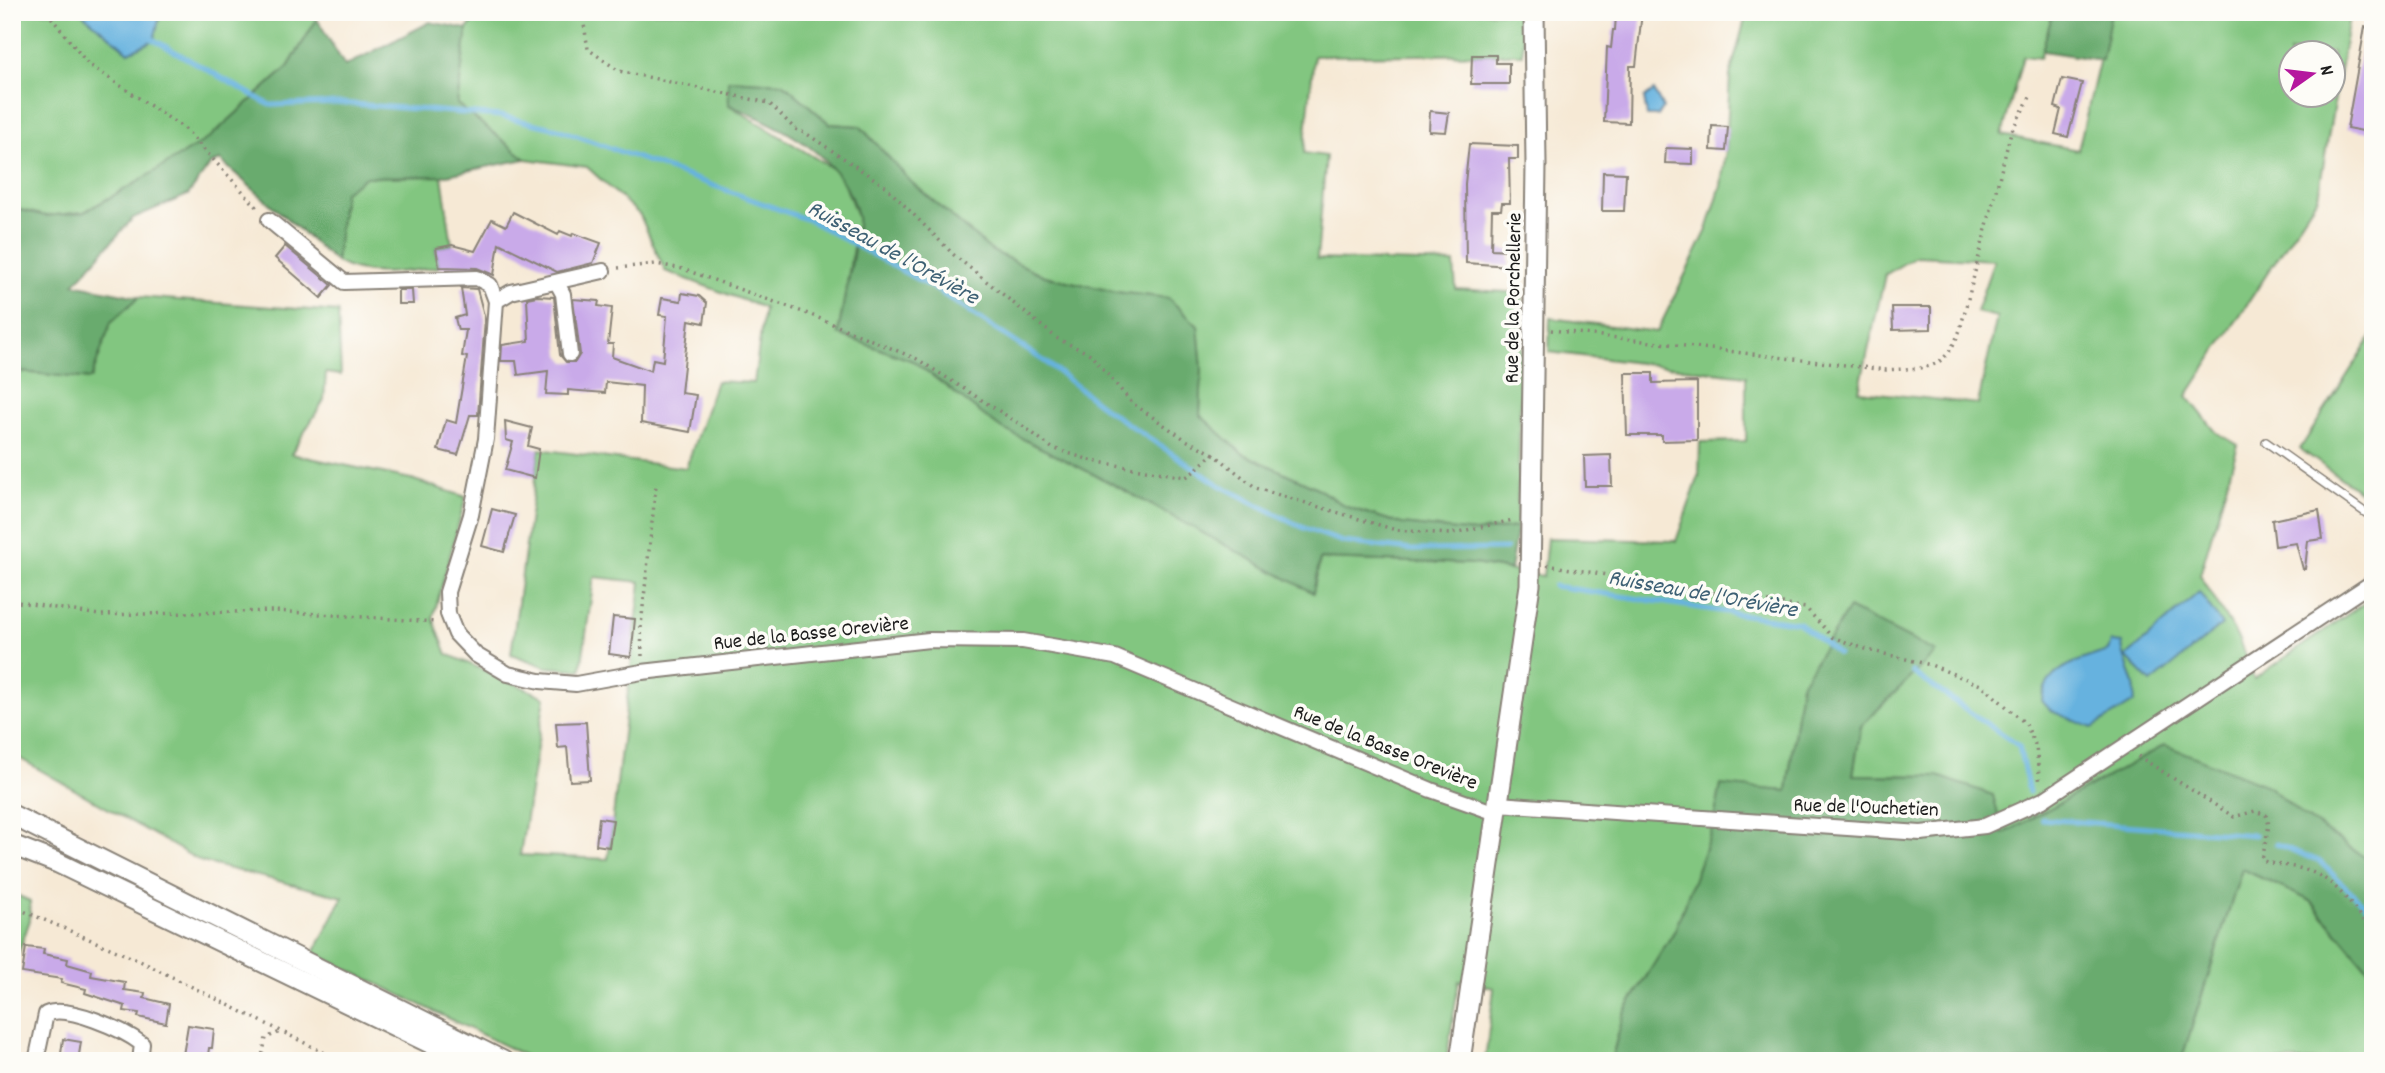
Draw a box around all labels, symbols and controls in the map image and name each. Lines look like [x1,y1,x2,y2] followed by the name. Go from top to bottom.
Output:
[2276,38,2346,108] north arrow
[2311,63,2339,79] text: N
[801,193,985,316] water label: Ruisseau de l'Orévière
[1499,212,1531,384] street label: Rue de la Porchellerie
[1605,563,1801,629] water label: Ruisseau de l'Orévière
[712,610,910,660] street label: Rue de la Basse Orevière
[1288,698,1481,799] street label: Rue de la Basse Orevière
[1793,791,1939,827] street label: Rue de l'Ouchetien

